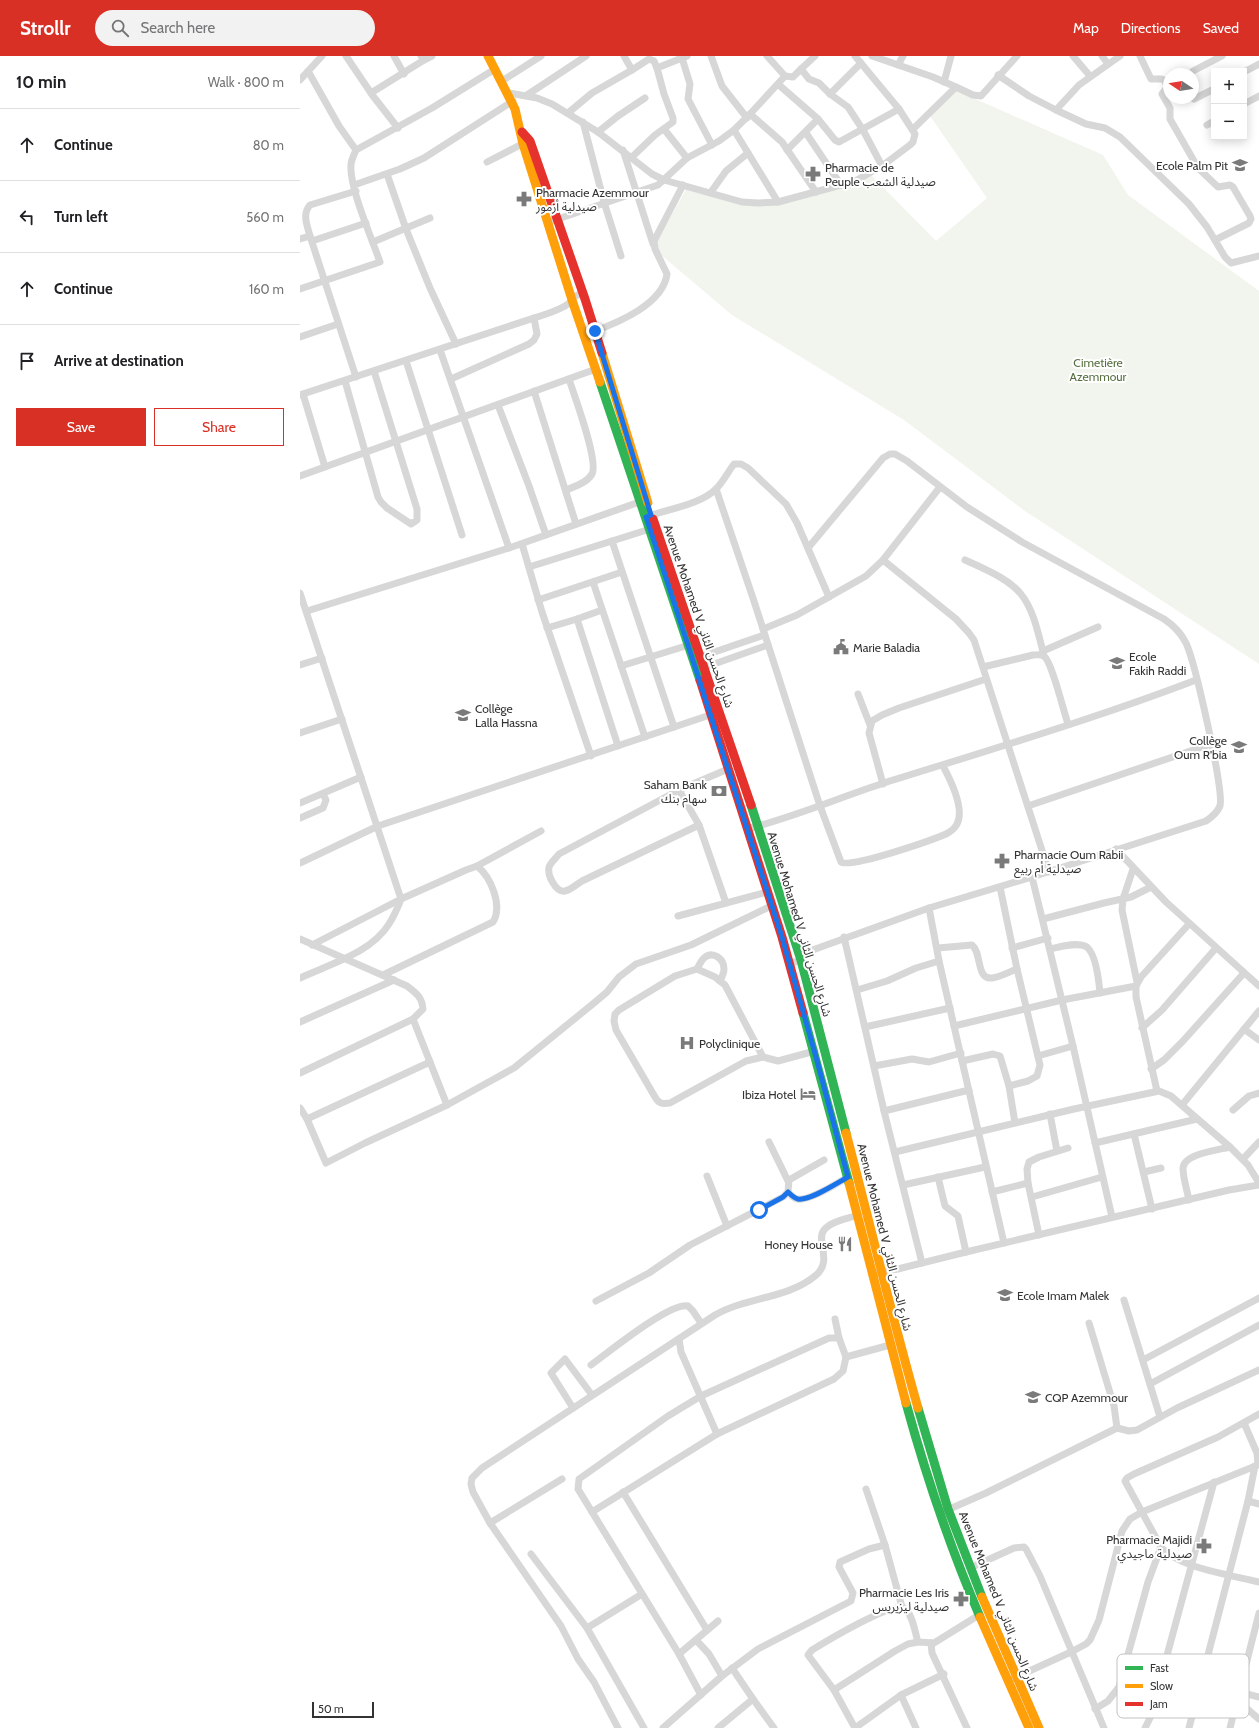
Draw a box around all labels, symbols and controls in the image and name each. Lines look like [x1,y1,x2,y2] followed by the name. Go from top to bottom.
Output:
[95,10,375,46] search box
[20,17,71,40] text: Strollr
[109,17,131,39] icon: search
[141,19,215,37] text: Search here
[1073,19,1099,37] text: Map
[1121,19,1181,37] text: Directions
[1203,19,1239,37] text: Saved
[1163,68,1199,104] north arrow
[1211,68,1247,140] map controls
[1211,68,1247,104] button: +
[16,72,66,92] text: 10 min
[208,74,284,90] text: Walk · 800 m
[1211,104,1247,140] button: −
[16,134,38,156] icon: ahead
[54,136,113,154] text: Continue
[253,137,284,153] text: 80 m
[1231,156,1249,174] school or university icon: Ecole Palm Pit
[1156,158,1228,173] place label: Ecole Palm Pit
[825,160,936,189] place label: Pharmacie de Peuple صيدلية الشعب
[804,165,822,183] pharmacy icon: Pharmacie de Peuple صيدلية الشعب
[535,185,649,214] place label: Pharmacie Azemmour صيدلية أزمور
[515,190,533,208] pharmacy icon: Pharmacie Azemmour صيدلية أزمور
[16,206,38,228] icon: left
[54,208,108,226] text: Turn left
[246,209,284,225] text: 560 m
[16,278,38,300] icon: ahead
[54,280,113,298] text: Continue
[249,281,284,297] text: 160 m
[586,322,604,340] route end
[16,350,38,372] icon: arrive
[54,352,184,370] text: Arrive at destination
[1070,355,1127,384] park label: Cimetière Azemmour
[16,408,146,446] button: Save
[154,408,284,446] button: Share
[658,522,737,710] street label: Avenue Mohamed V شارع الحسن الثاني
[832,638,850,656] public building icon: Marie Baladia
[853,640,920,655] place label: Marie Baladia
[1129,649,1186,678] place label: Ecole Fakih Raddi
[1108,654,1126,672] school or university icon: Ecole Fakih Raddi
[475,701,538,730] place label: Collège Lalla Hassna
[454,706,472,724] school or university icon: Collège Lalla Hassna
[1174,733,1227,762] place label: Collège Oum R'bia
[1230,738,1248,756] school or university icon: Collège Oum R'bia
[644,777,708,808] place label: Saham Bank سهام بنك
[710,782,728,800] bank icon: Saham Bank سهام بنك
[762,830,835,1019] street label: Avenue Mohamed V شارع الحسن الثاني
[1014,847,1123,878] place label: Pharmacie Oum Rabii صيدلية أم ربيع
[993,852,1011,870] pharmacy icon: Pharmacie Oum Rabii صيدلية أم ربيع
[678,1034,696,1052] hospital icon: Polyclinique
[699,1036,760,1051] place label: Polyclinique
[799,1085,817,1103] hotel icon: Ibiza Hotel
[742,1087,796,1102] place label: Ibiza Hotel
[852,1142,916,1333] street label: Avenue Mohamed V شارع الحسن الثاني
[750,1201,768,1219] route start
[836,1235,854,1253] restaurant icon: Honey House
[764,1237,833,1252] place label: Honey House
[996,1286,1014,1304] school or university icon: Ecole Imam Malek
[1017,1288,1110,1303] place label: Ecole Imam Malek
[1024,1388,1042,1406] school or university icon: CQP Azemmour
[1045,1390,1128,1405] place label: CQP Azemmour
[953,1509,1042,1694] street label: Avenue Mohamed V شارع الحسن الثاني
[1106,1532,1192,1563] place label: Pharmacie Majidi صيدلية ماجيدي
[1195,1537,1213,1555] pharmacy icon: Pharmacie Majidi صيدلية ماجيدي
[859,1585,949,1614] place label: Pharmacie Les Iris صيدلية ليزيريس
[952,1590,970,1608] pharmacy icon: Pharmacie Les Iris صيدلية ليزيريس
[1117,1654,1249,1718] legend
[1150,1661,1169,1675] text: Fast
[1150,1679,1173,1693] text: Slow
[1149,1697,1168,1711] text: Jam
[312,1700,374,1719] scale bar
[318,1702,344,1716] text: 50 m

